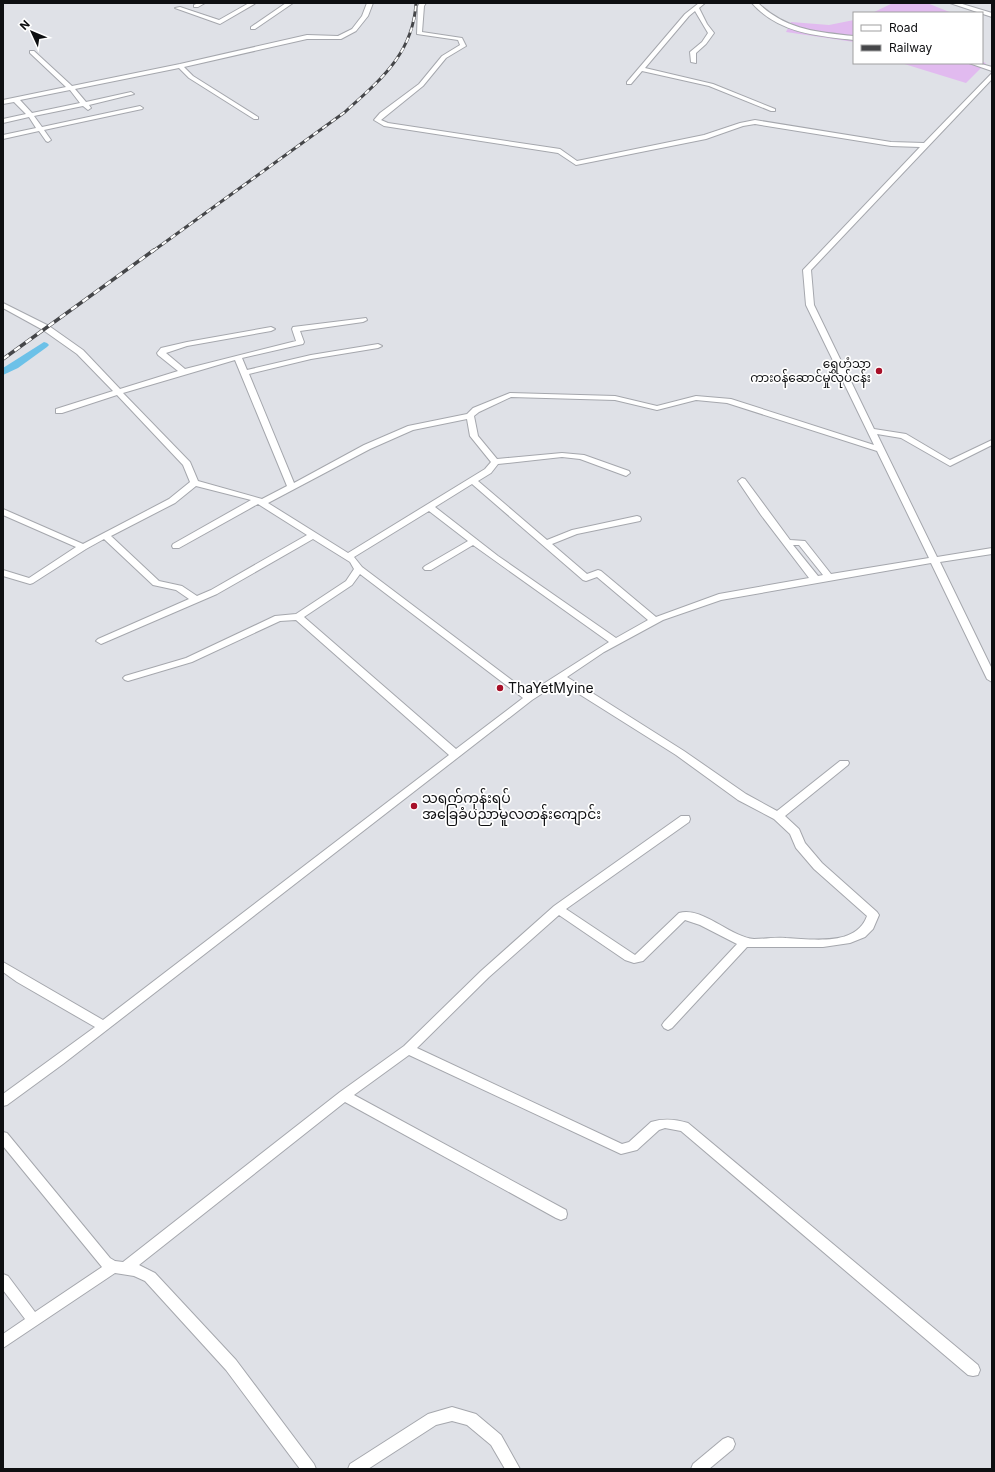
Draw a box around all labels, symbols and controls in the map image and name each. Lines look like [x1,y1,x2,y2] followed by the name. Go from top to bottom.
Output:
[12,12,52,52] north arrow
[853,12,983,64] legend
[17,17,33,33] text: N
[889,20,918,35] text: Road
[889,40,933,55] text: Railway
[750,356,871,388] place label: ရွှေဟံသာ ကားဝန်ဆောင်မှုလုပ်ငန်း
[874,366,884,376] marker: ရွှေဟံသာ ကားဝန်ဆောင်မှုလုပ်ငန်း
[508,679,594,696] place label: ThaYetMyine
[495,683,505,693] marker: ThaYetMyine
[422,788,601,826] place label: သရက်ကုန်းရပ် အခြေခံပညာမူလတန်းကျောင်း
[409,801,419,811] marker: သရက်ကုန်းရပ် အခြေခံပညာမူလတန်းကျောင်း

